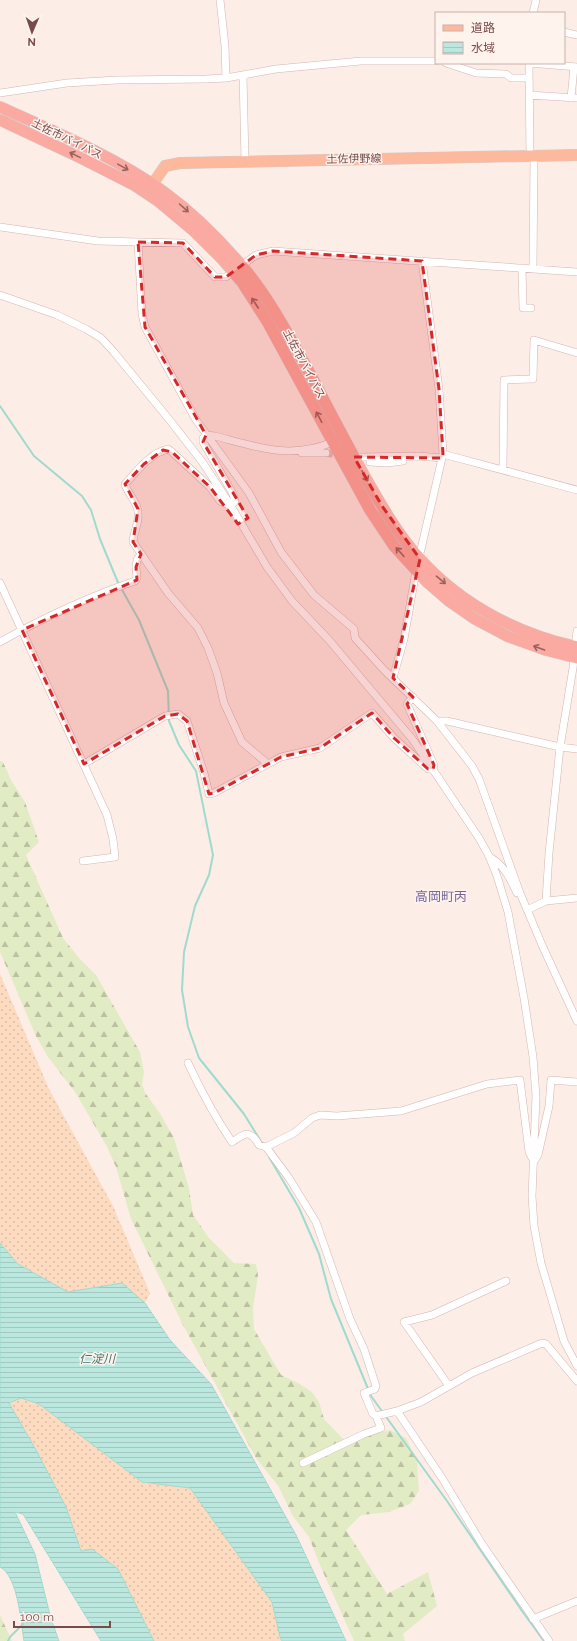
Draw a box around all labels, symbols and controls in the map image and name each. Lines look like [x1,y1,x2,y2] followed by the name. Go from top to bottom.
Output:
[12,12,52,52] north arrow
[435,12,565,64] legend
[471,21,495,35] text: 道路
[27,35,36,48] text: N
[471,41,495,55] text: 水域
[30,116,104,162] street label: 土佐市バイパス
[70,151,82,158] one-way arrow
[326,152,382,166] street label: 土佐伊野線
[117,163,129,171] one-way arrow
[179,203,189,212] one-way arrow
[251,298,260,309] one-way arrow
[280,327,328,401] street label: 土佐市バイパス
[315,411,323,423] one-way arrow
[361,470,369,482] one-way arrow
[395,547,404,558] one-way arrow
[436,575,447,584] one-way arrow
[533,644,546,651] one-way arrow
[415,889,467,904] district label: 高岡町丙
[79,1352,117,1366] water label: 仁淀川
[14,1603,110,1629] scale bar
[20,1610,54,1624] text: 100 m

